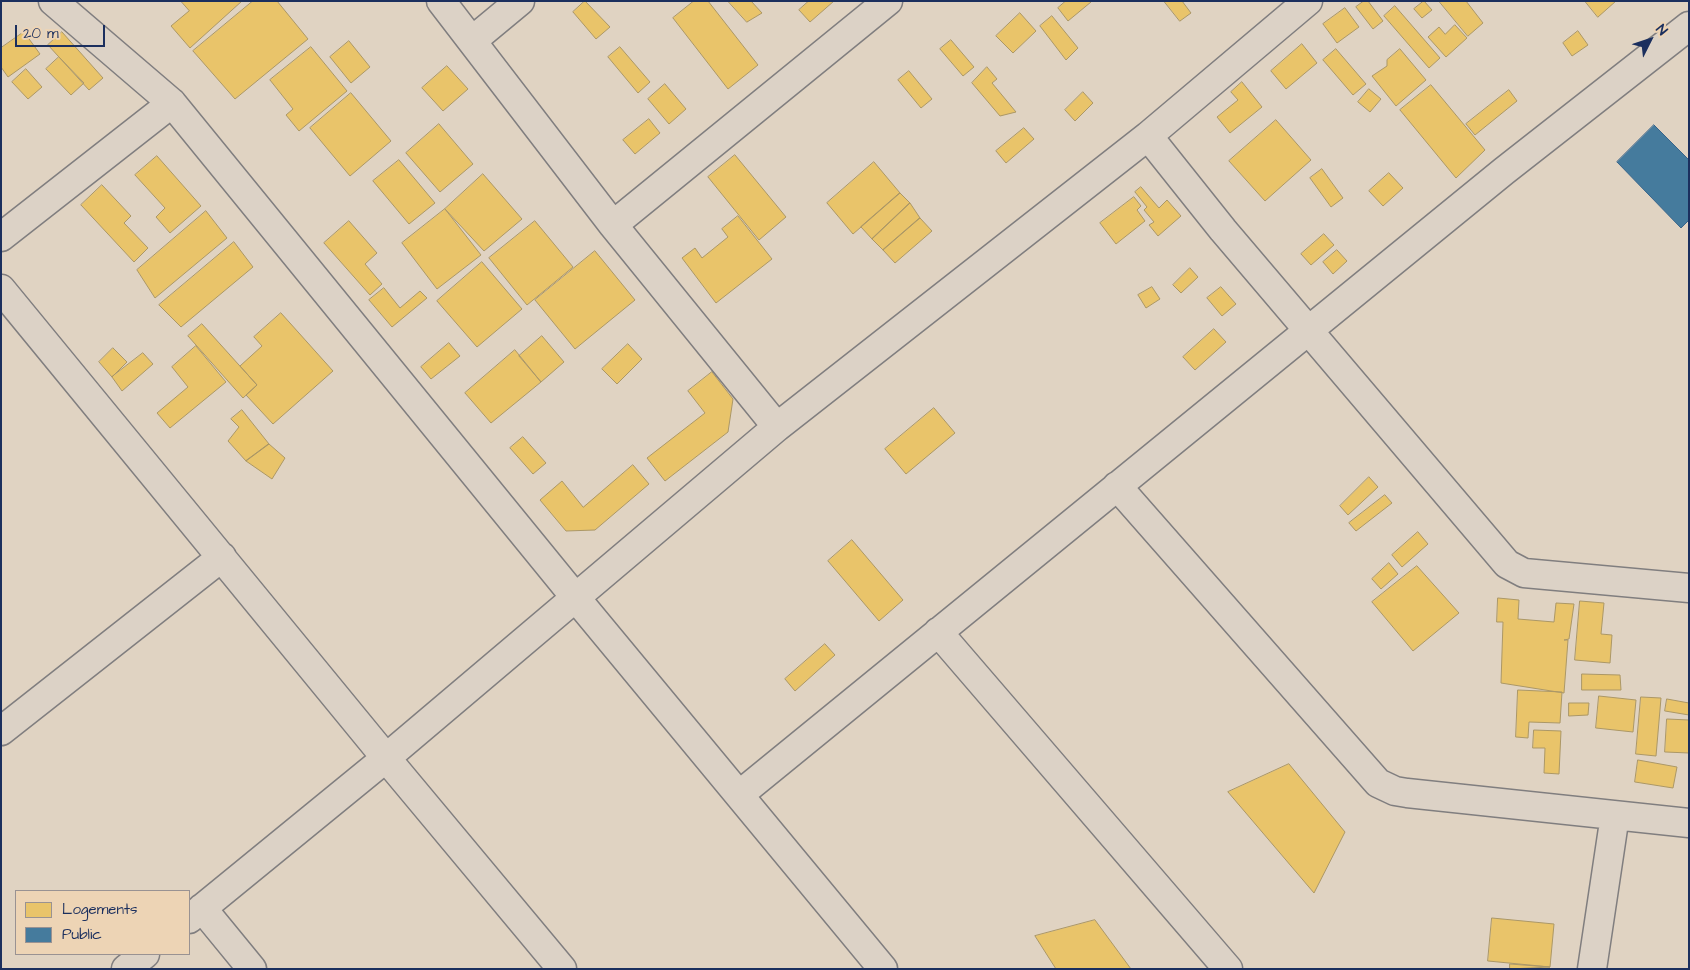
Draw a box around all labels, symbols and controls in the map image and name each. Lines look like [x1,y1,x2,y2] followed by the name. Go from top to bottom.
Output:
[18,15,108,47] scale bar
[1625,15,1675,65] north arrow
[1651,20,1672,40] text: N
[23,23,59,44] text: 20 m
[15,890,190,955] legend
[62,899,138,920] text: Logements
[62,924,102,945] text: Public

